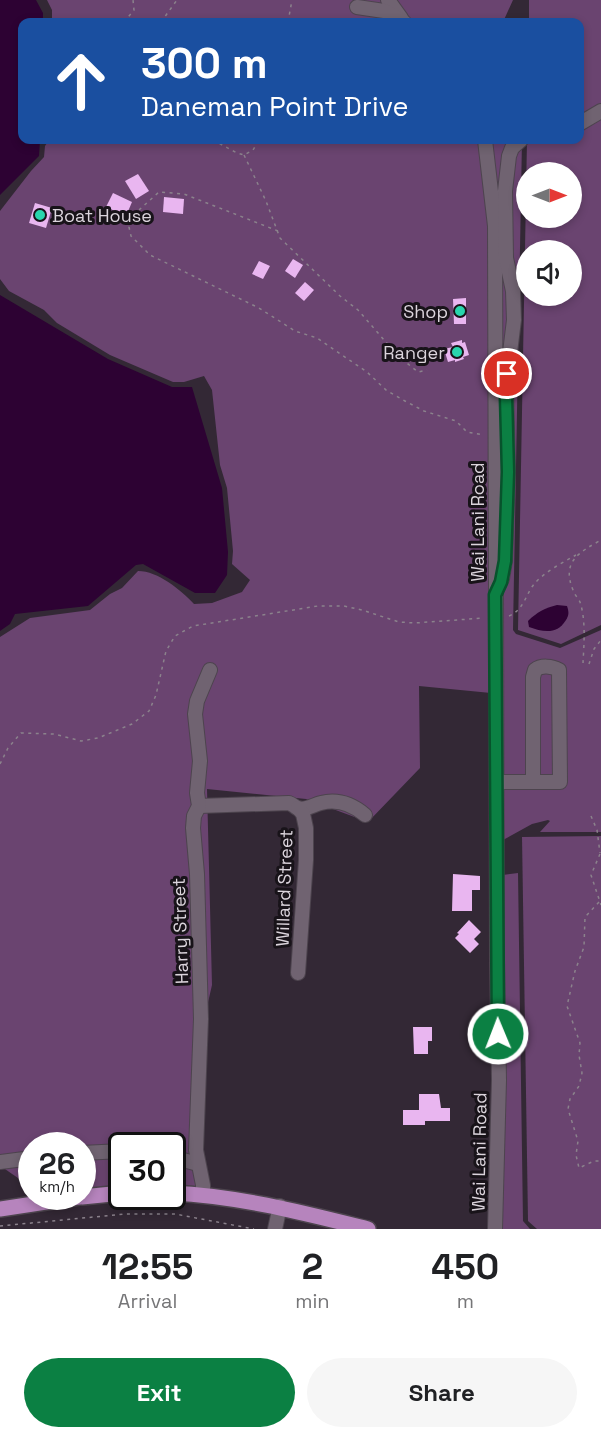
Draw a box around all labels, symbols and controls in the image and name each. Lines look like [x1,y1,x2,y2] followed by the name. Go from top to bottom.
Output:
[141,37,268,90] text: 300 m
[42,42,120,120] icon: ahead
[141,89,409,124] text: Daneman Point Drive
[516,162,582,228] north arrow
[516,162,582,306] map controls
[52,204,152,227] place label: Boat House
[33,208,47,222] marker: Boat House
[516,240,582,306] button: sound
[403,300,448,323] place label: Shop
[453,304,467,318] marker: Shop
[383,341,445,364] place label: Ranger
[450,345,464,359] marker: Ranger
[481,348,532,399] pin
[490,357,523,390] icon: arrive
[466,462,489,582] street label: Wai Lani Road
[270,829,298,947] street label: Willard Street
[167,877,193,985] street label: Harry Street
[466,1002,530,1066] position arrow
[466,1092,492,1212] street label: Wai Lani Road
[108,1132,186,1210] speed limit sign: 30
[39,1144,75,1183] text: 26
[39,1177,75,1196] text: km/h
[102,1244,193,1290] text: 12:55
[302,1244,323,1290] text: 2
[431,1244,499,1290] text: 450
[118,1288,177,1314] text: Arrival
[295,1288,330,1314] text: min
[457,1288,474,1314] text: m
[24,1358,295,1427] button: Exit
[307,1358,577,1427] button: Share

